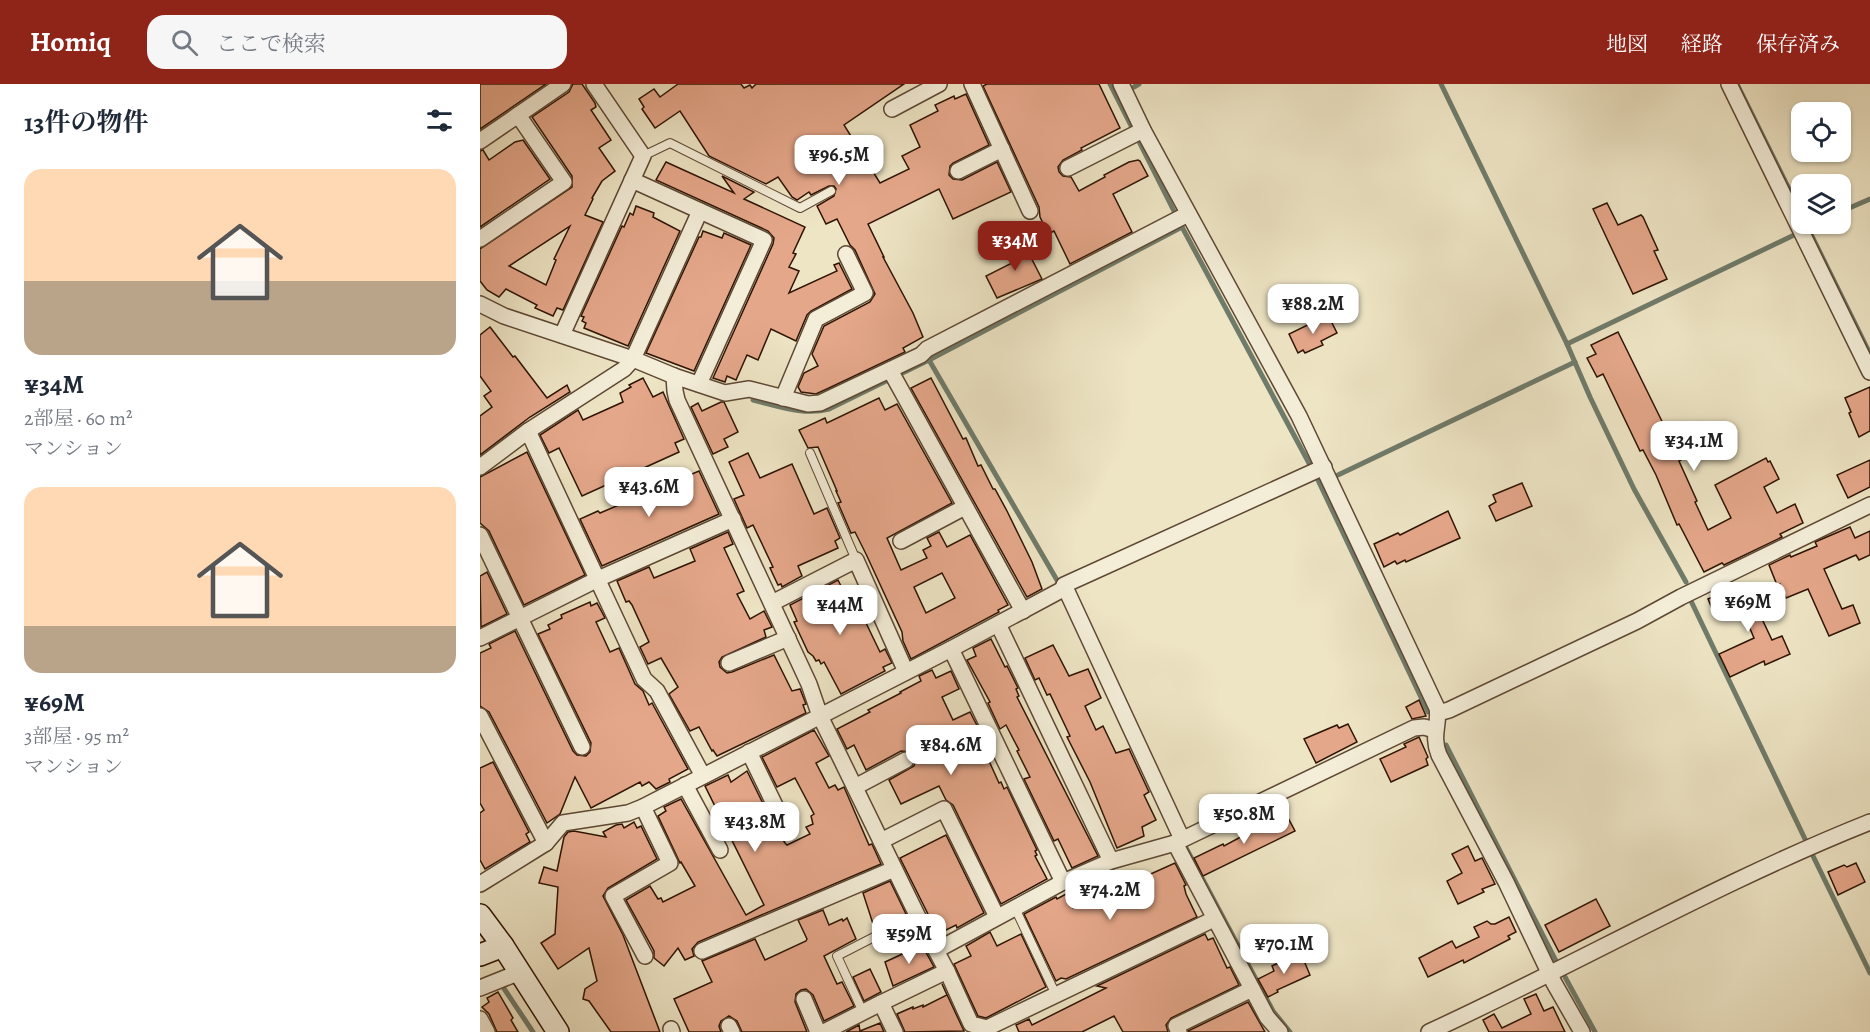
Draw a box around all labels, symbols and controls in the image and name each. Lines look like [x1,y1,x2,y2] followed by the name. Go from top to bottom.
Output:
[147,15,567,69] search box
[30,23,111,61] text: Homiq
[168,26,201,59] icon: search
[216,29,326,59] text: ここで検索
[1606,30,1648,58] text: 地図
[1681,30,1723,58] text: 経路
[1756,30,1840,58] text: 保存済み
[1791,102,1851,234] map controls
[1791,102,1851,162] button: locate
[423,104,456,137] icon: filters
[24,105,149,140] text: 13件の物件
[790,135,888,186] pin: ¥96.5M
[809,141,869,168] text: ¥96.5M
[1791,174,1851,234] button: layers
[186,208,294,316] icon: home
[979,221,1051,272] pin: ¥34M
[992,227,1038,254] text: ¥34M
[1264,284,1362,335] pin: ¥88.2M
[1282,290,1344,317] text: ¥88.2M
[24,367,84,402] text: ¥34M
[24,405,132,432] text: 2部屋 · 60 m²
[1645,421,1743,472] pin: ¥34.1M
[1665,427,1723,454] text: ¥34.1M
[24,435,123,462] text: マンション
[600,467,698,518] pin: ¥43.6M
[618,473,680,500] text: ¥43.6M
[186,526,294,634] icon: home
[1712,582,1784,633] pin: ¥69M
[804,585,876,636] pin: ¥44M
[1725,588,1771,615] text: ¥69M
[816,591,864,618] text: ¥44M
[24,685,85,720] text: ¥69M
[24,723,129,750] text: 3部屋 · 95 m²
[902,725,1000,776] pin: ¥84.6M
[920,731,982,758] text: ¥84.6M
[24,753,123,780] text: マンション
[1195,794,1293,845] pin: ¥50.8M
[1213,800,1275,827] text: ¥50.8M
[706,802,804,853] pin: ¥43.8M
[724,808,786,835] text: ¥43.8M
[1061,870,1159,921] pin: ¥74.2M
[1079,876,1141,903] text: ¥74.2M
[873,914,945,965] pin: ¥59M
[886,920,932,947] text: ¥59M
[1235,924,1333,975] pin: ¥70.1M
[1254,930,1314,957] text: ¥70.1M

